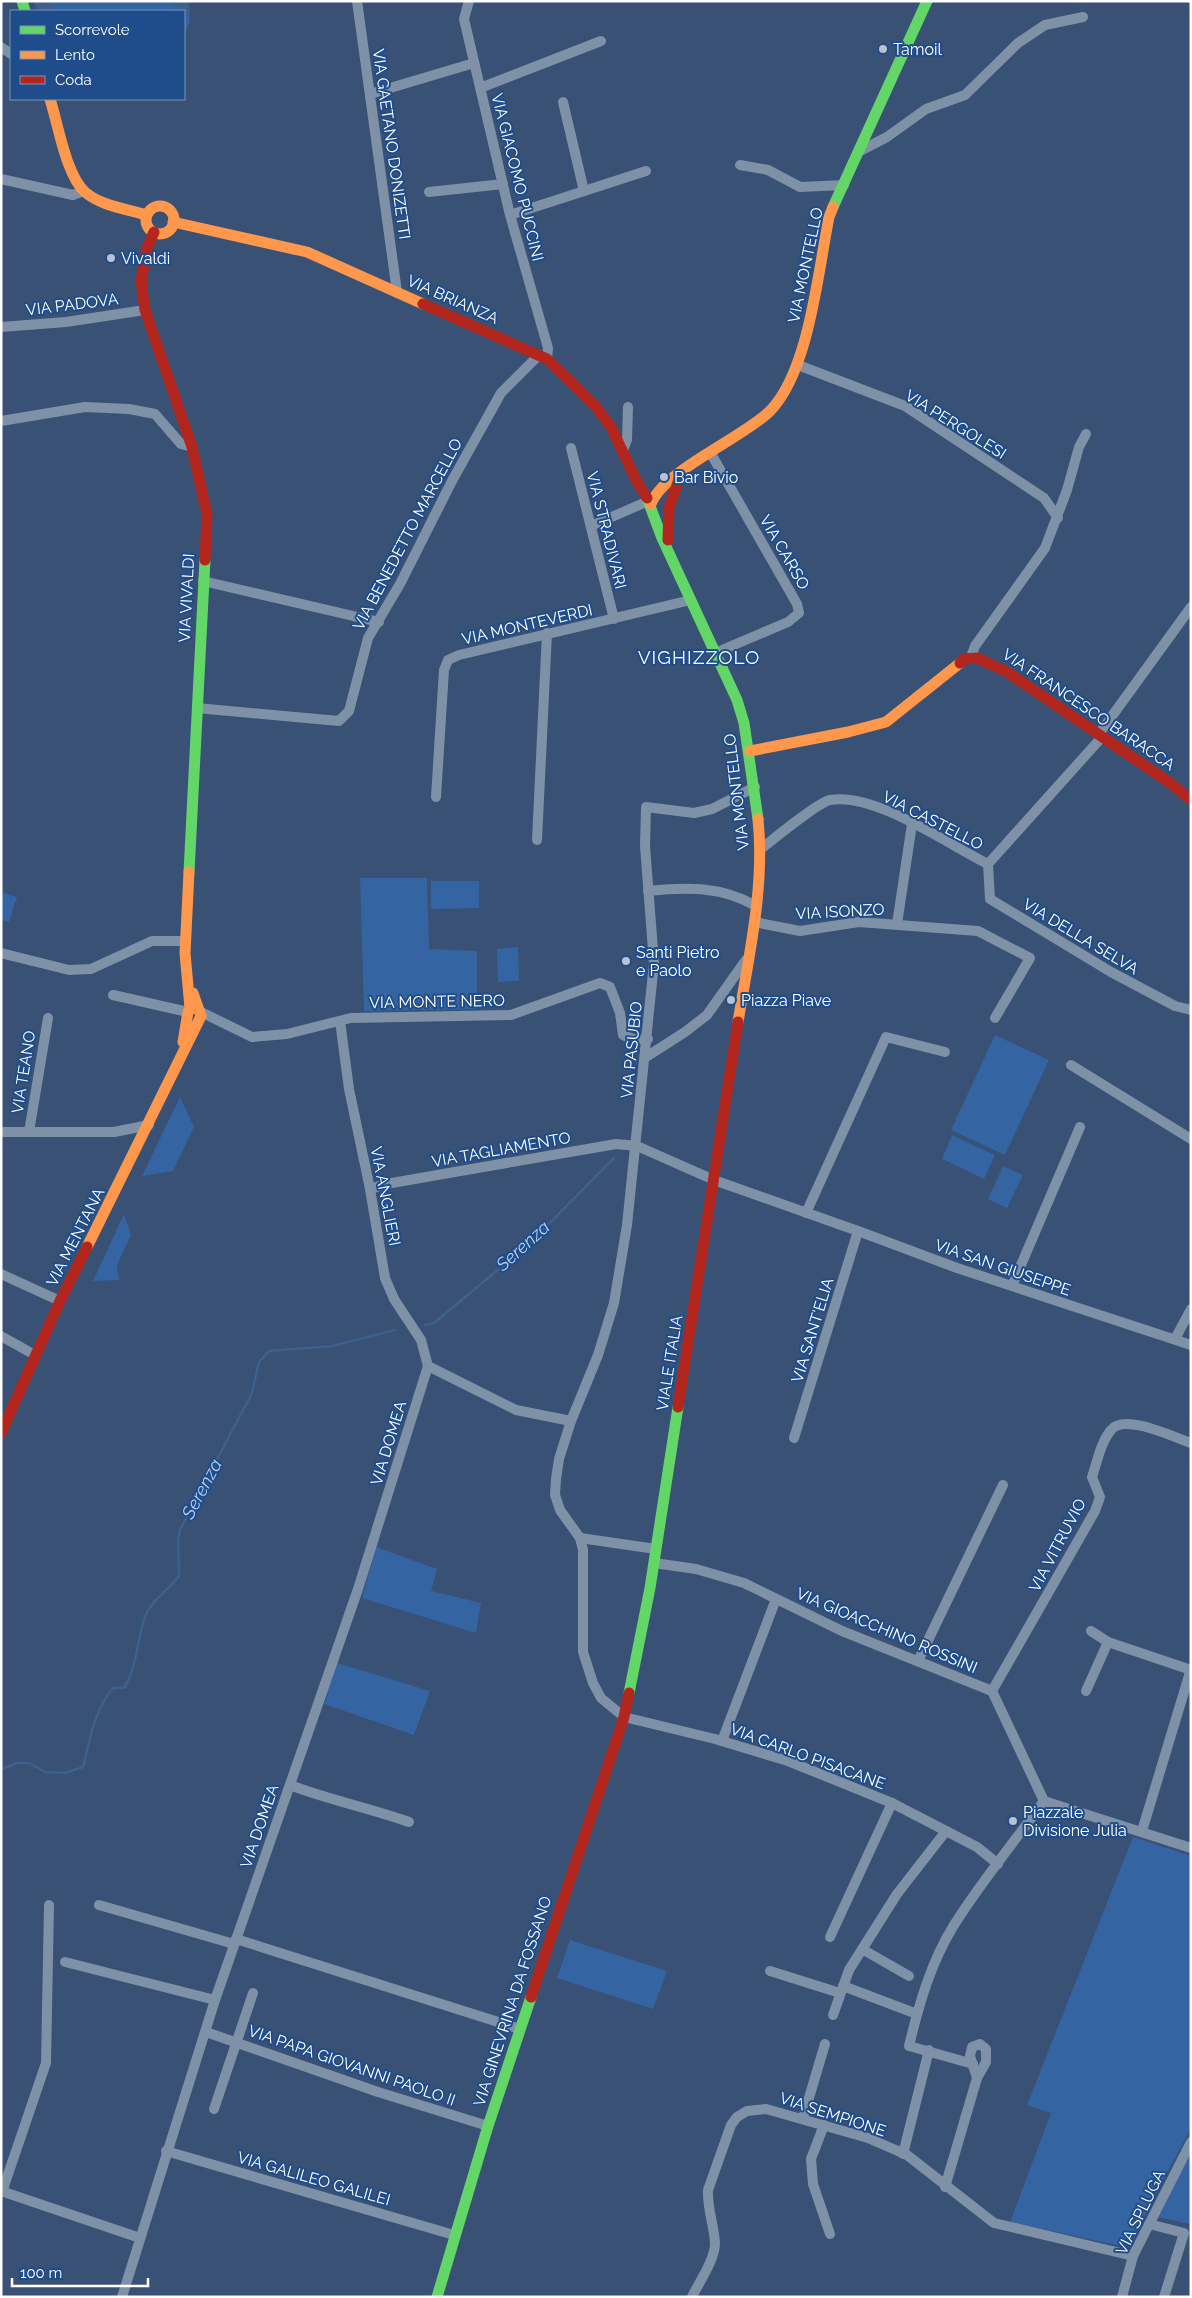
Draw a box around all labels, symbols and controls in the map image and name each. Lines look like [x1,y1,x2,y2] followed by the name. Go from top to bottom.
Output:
[10,10,185,100] legend
[55,21,130,39] text: Scorrevole
[893,40,943,59] place label: Tamoil
[877,43,889,55] marker: Tamoil
[55,46,95,64] text: Lento
[369,48,414,241] street label: VIA GAETANO DONIZETTI
[55,71,92,89] text: Coda
[487,91,548,263] street label: VIA GIACOMO PUCCINI
[784,206,827,324] street label: VIA MONTELLO
[121,249,170,268] place label: Vivaldi
[105,252,117,264] marker: Vivaldi
[404,271,502,328] street label: VIA BRIANZA
[25,289,120,320] street label: VIA PADOVA
[902,386,1010,463] street label: VIA PERGOLESI
[349,435,466,633] street label: VIA BENEDETTO MARCELLO
[674,468,738,487] place label: Bar Bivio
[583,469,630,591] street label: VIA STRADIVARI
[658,471,670,483] marker: Bar Bivio
[756,512,814,593] street label: VIA CARSO
[175,553,198,643] street label: VIA VIVALDI
[460,600,594,649] street label: VIA MONTEVERDI
[999,644,1179,774] street label: VIA FRANCESCO BARACCA
[638,646,760,668] district label: VIGHIZZOLO
[720,733,753,851] street label: VIA MONTELLO
[879,787,986,854] street label: VIA CASTELLO
[1020,894,1142,978] street label: VIA DELLA SELVA
[795,900,885,923] street label: VIA ISONZO
[636,943,720,980] place label: Santi Pietro e Paolo
[620,955,632,967] marker: Santi Pietro e Paolo
[369,991,505,1012] street label: VIA MONTE NERO
[741,991,831,1010] place label: Piazza Piave
[725,994,737,1006] marker: Piazza Piave
[617,1001,646,1100] street label: VIA PASUBIO
[8,1029,39,1115] street label: VIA TEANO
[430,1128,572,1171] street label: VIA TAGLIAMENTO
[367,1145,404,1247] street label: VIA ANGLIERI
[42,1185,109,1290] street label: VIA MENTANA
[491,1216,554,1276] water label: Serenza
[932,1235,1074,1300] street label: VIA SAN GIUSEPPE
[788,1275,838,1385] street label: VIA SANT'ELIA
[653,1314,686,1412] street label: VIALE ITALIA
[367,1398,410,1488] street label: VIA DOMEA
[177,1455,226,1523] water label: Serenza
[1025,1495,1090,1595] street label: VIA VITRUVIO
[793,1584,980,1677] street label: VIA GIOACCHINO ROSSINI
[728,1720,888,1793] street label: VIA CARLO PISACANE
[236,1782,283,1871] street label: VIA DOMEA
[1023,1803,1127,1840] place label: Piazzale Divisione Julia
[1007,1815,1019,1827] marker: Piazzale Divisione Julia
[469,1894,555,2109] street label: VIA GINEVRINA DA FOSSANO
[246,2021,458,2110] street label: VIA PAPA GIOVANNI PAOLO II
[777,2088,889,2141] street label: VIA SEMPIONE
[235,2148,393,2209] street label: VIA GALILEO GALILEI
[1112,2167,1169,2258] street label: VIA SPLUGA
[12,2256,149,2288] scale bar
[20,2264,62,2282] text: 100 m

